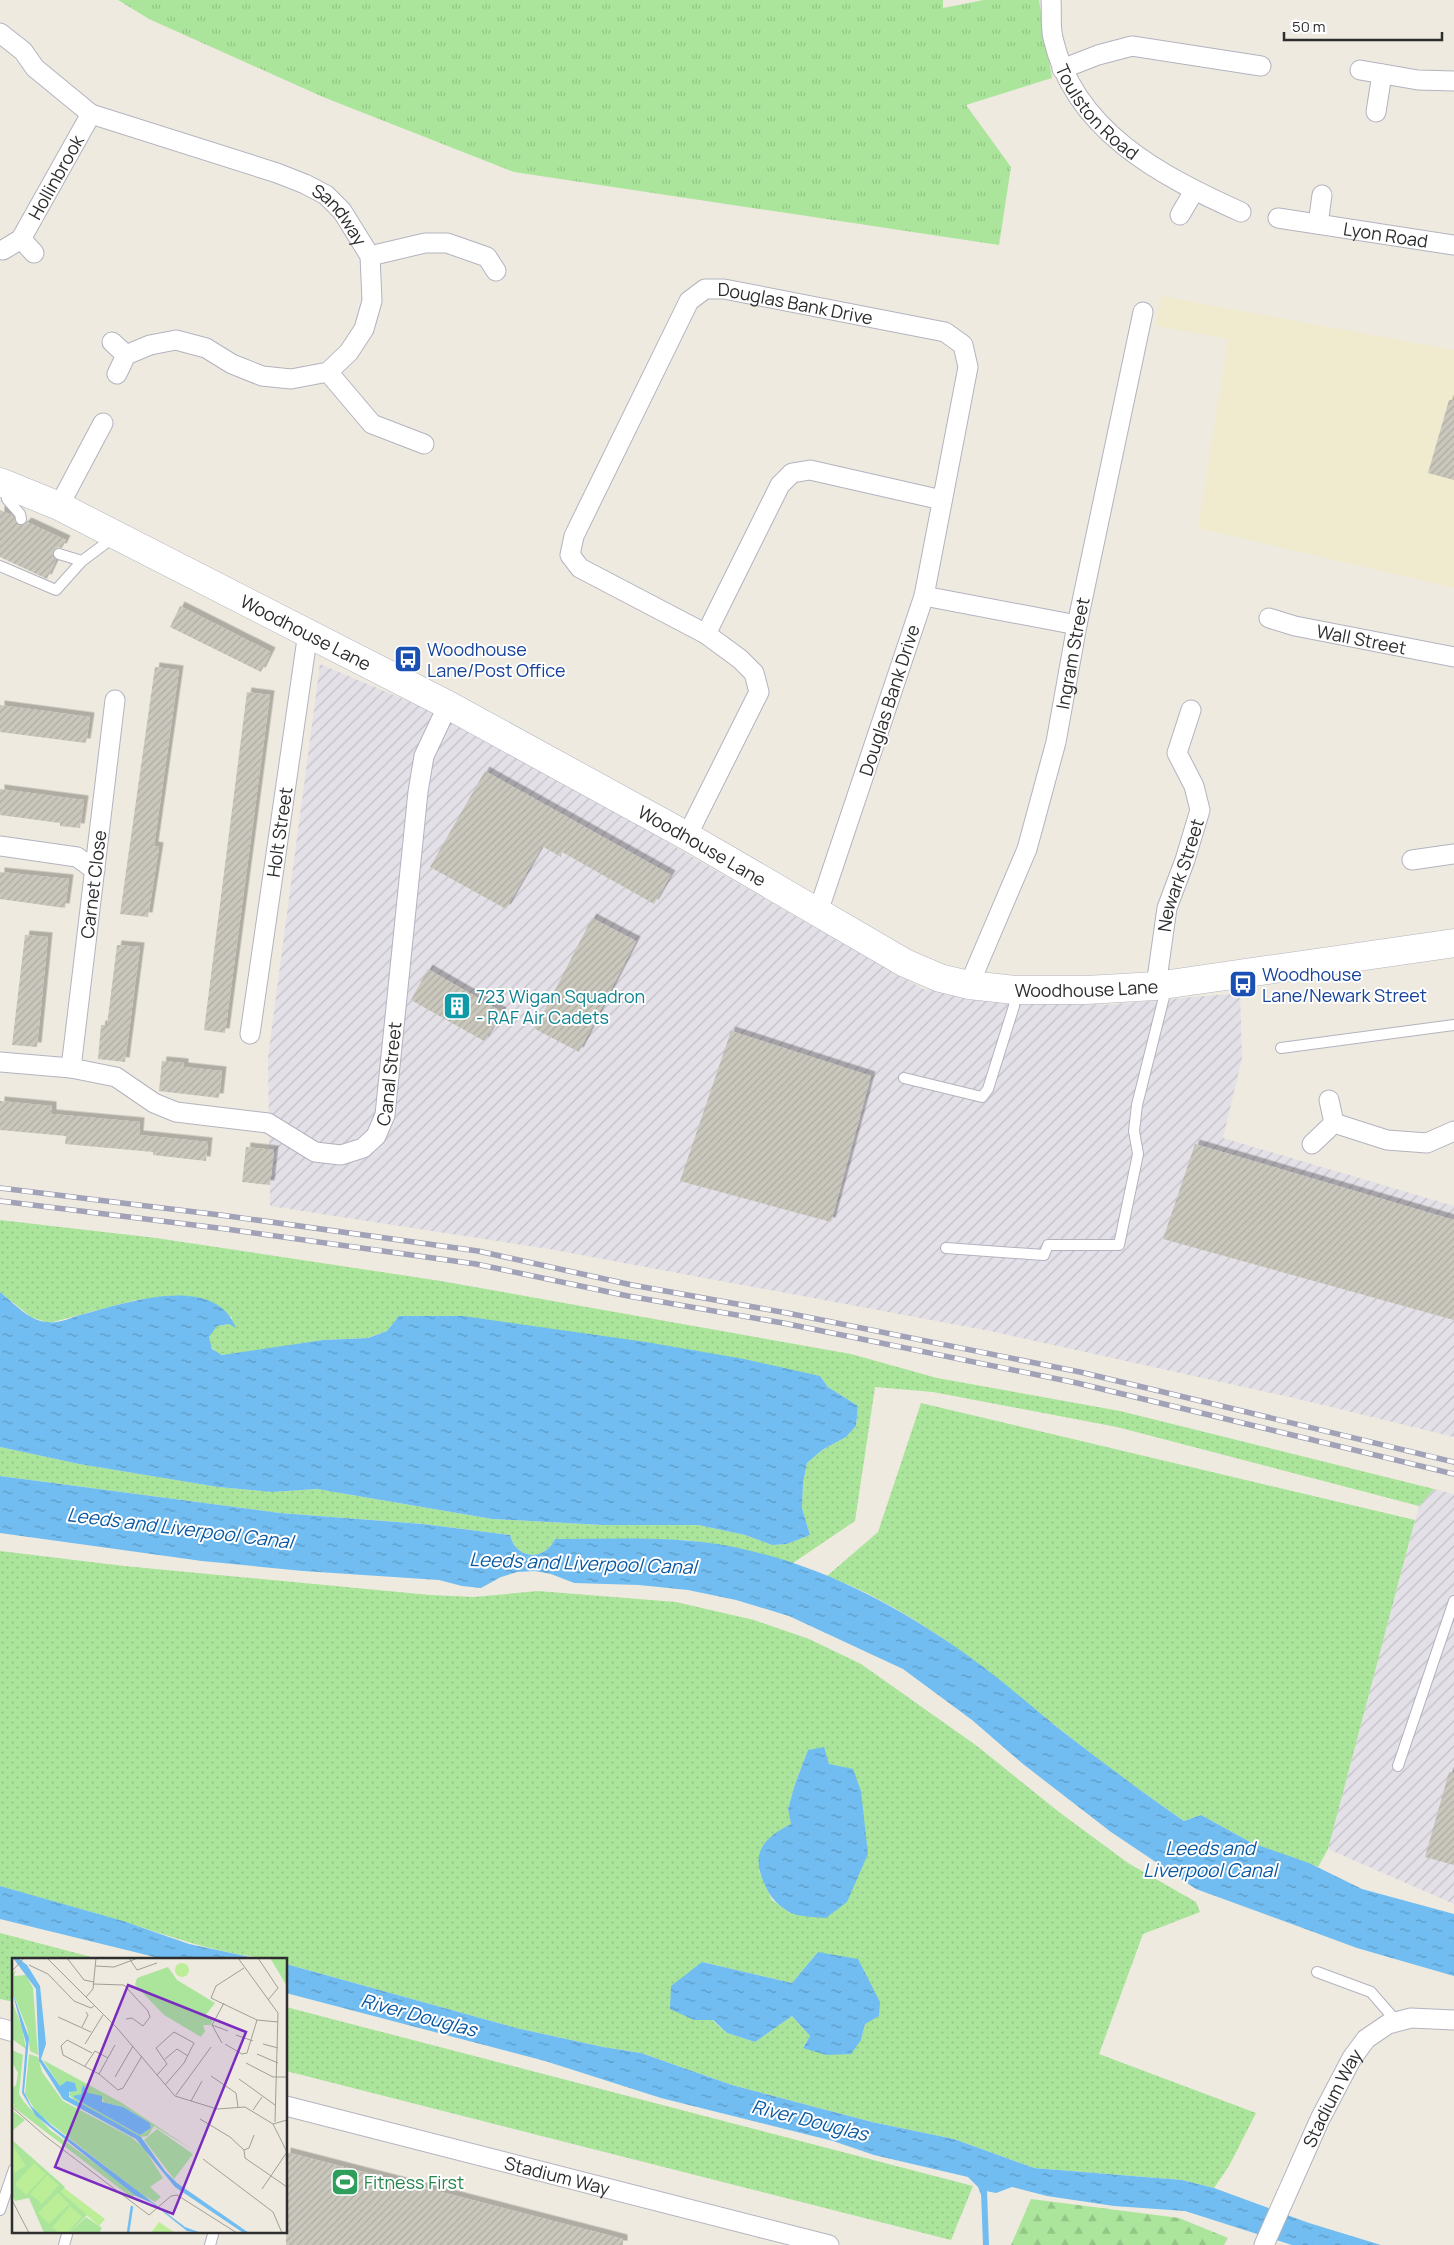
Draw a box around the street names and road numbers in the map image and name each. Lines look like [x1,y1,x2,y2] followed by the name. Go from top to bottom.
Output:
[1050,60,1144,165] street label: Toulston Road
[22,130,89,224] street label: Hollinbrook
[308,178,373,250] street label: Sandway
[1342,216,1430,253] street label: Lyon Road
[718,277,875,330] street label: Douglas Bank Drive
[236,589,375,676] street label: Woodhouse Lane
[1050,595,1095,711] street label: Ingram Street
[1315,618,1408,659] street label: Wall Street
[853,621,925,779] street label: Douglas Bank Drive
[261,785,298,879] street label: Holt Street
[634,799,771,892] street label: Woodhouse Lane
[1152,816,1209,933] street label: Newark Street
[75,829,111,940] street label: Carnet Close
[1014,974,1159,1002] street label: Woodhouse Lane
[370,1021,406,1130] street label: Canal Street
[1297,2043,1367,2151] street label: Stadium Way
[502,2150,613,2201] street label: Stadium Way

